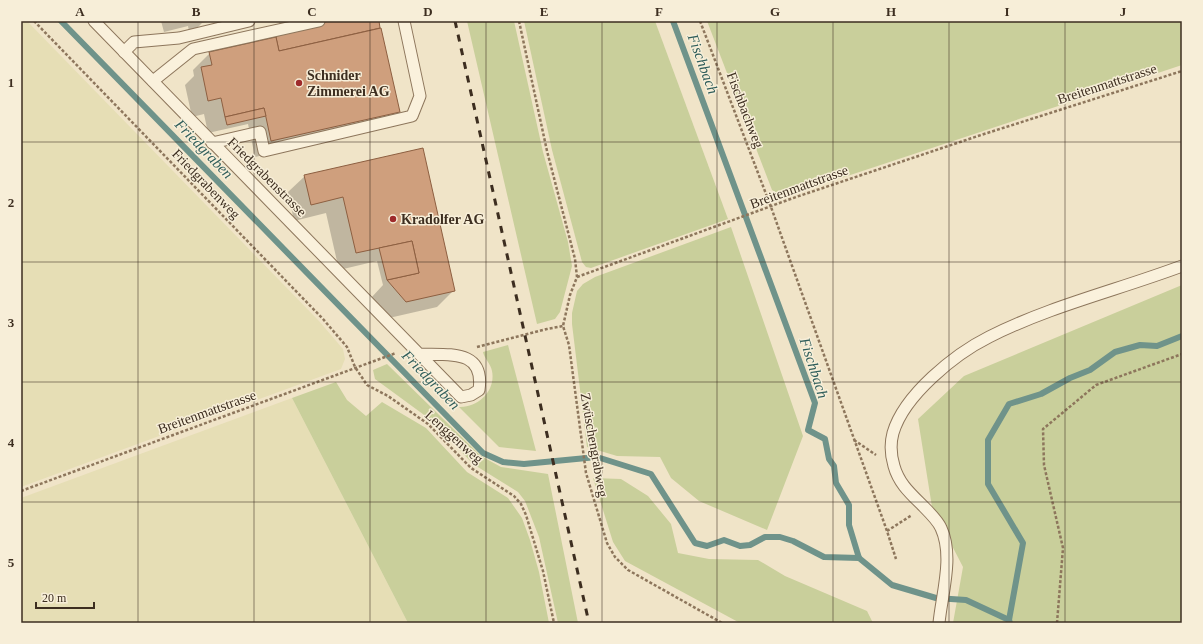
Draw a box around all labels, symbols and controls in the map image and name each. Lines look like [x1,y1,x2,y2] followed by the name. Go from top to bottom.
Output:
[75,4,85,19] text: A
[192,4,201,19] text: B
[307,4,317,19] text: C
[423,4,433,19] text: D
[540,4,548,19] text: E
[655,4,663,19] text: F
[770,4,780,19] text: G
[886,4,896,19] text: H
[1004,4,1010,19] text: I
[1120,4,1127,19] text: J
[684,31,721,96] water label: Fischbach
[1056,61,1158,107] street label: Breitenmattstrasse
[307,68,390,99] place label: Schnider Zimmerei AG
[724,70,766,150] street label: Fischbachweg
[8,75,14,90] text: 1
[294,78,304,88] marker: Schnider Zimmerei AG
[171,115,236,182] water label: Friedgraben
[225,135,309,219] street label: Friedgrabenstrasse
[169,146,243,222] street label: Friedgrabenweg
[748,162,850,212] street label: Breitenmattstrasse
[8,195,14,210] text: 2
[401,212,484,227] place label: Kradolfer AG
[388,214,398,224] marker: Kradolfer AG
[8,315,15,330] text: 3
[796,335,831,400] water label: Fischbach
[398,346,463,413] water label: Friedgraben
[156,387,258,437] street label: Breitenmattstrasse
[577,392,611,498] street label: Zwüschengrabweg
[422,407,486,467] street label: Lenggenweg
[8,435,15,450] text: 4
[8,555,15,570] text: 5
[36,584,94,610] scale bar
[42,591,67,605] text: 20 m

